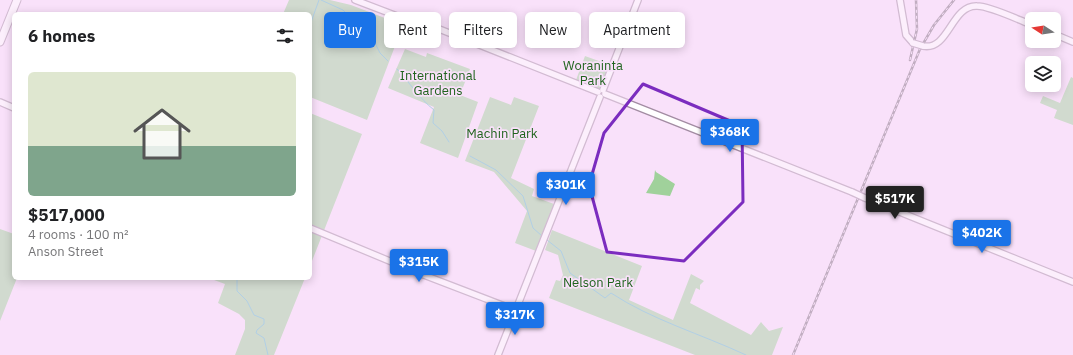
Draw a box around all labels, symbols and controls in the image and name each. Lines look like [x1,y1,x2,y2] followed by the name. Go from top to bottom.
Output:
[324,12,376,48] chip: Buy
[384,12,441,48] chip: Rent
[449,12,517,48] chip: Filters
[525,12,581,48] chip: New
[589,12,685,48] chip: Apartment
[1025,12,1061,48] north arrow
[1025,12,1061,92] map controls
[28,25,95,47] text: 6 homes
[274,25,296,47] icon: filters
[1025,56,1061,92] button: layers
[563,57,623,89] park label: Woraninta Park
[400,67,477,99] park label: International Gardens
[126,98,198,170] icon: home
[702,119,758,153] pin: $368K
[710,123,750,140] text: $368K
[466,125,538,142] park label: Machin Park
[538,172,594,206] pin: $301K
[546,176,586,193] text: $301K
[867,186,923,220] pin: $517K
[875,190,915,207] text: $517K
[28,204,105,226] text: $517,000
[954,220,1010,254] pin: $402K
[962,224,1002,241] text: $402K
[28,226,129,243] text: 4 rooms · 100 m²
[28,243,103,260] text: Anson Street
[391,249,447,283] pin: $315K
[399,253,439,270] text: $315K
[563,274,633,291] park label: Nelson Park
[487,302,543,336] pin: $317K
[495,306,535,323] text: $317K

